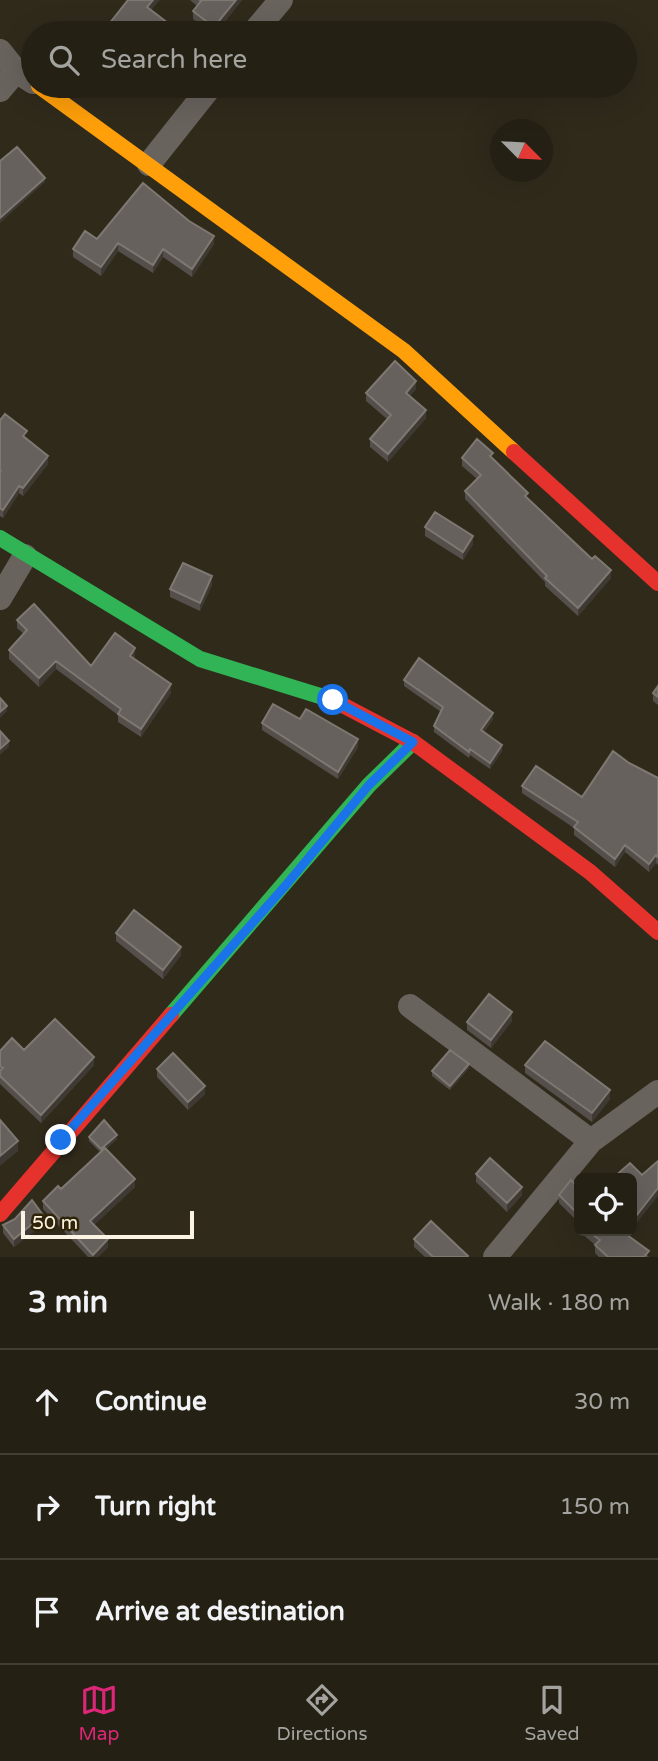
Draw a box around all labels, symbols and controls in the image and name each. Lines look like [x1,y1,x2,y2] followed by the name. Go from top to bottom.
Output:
[21,21,637,98] search box
[45,41,83,79] icon: search
[101,44,247,75] text: Search here
[490,119,553,182] north arrow
[317,684,348,715] route start
[45,1124,76,1155] route end
[574,1173,637,1236] map controls
[574,1173,637,1236] button: locate
[21,1208,194,1240] scale bar
[32,1212,78,1234] text: 50 m
[28,1284,108,1321] text: 3 min
[488,1289,630,1317] text: Walk · 180 m
[28,1383,66,1421] icon: ahead
[95,1386,207,1417] text: Continue
[574,1388,630,1416] text: 30 m
[28,1488,66,1526] icon: right
[95,1491,216,1522] text: Turn right
[560,1493,630,1521] text: 150 m
[28,1593,66,1631] icon: arrive
[95,1596,345,1627] text: Arrive at destination
[79,1681,120,1745] tab: Map
[277,1681,368,1745] tab: Directions
[525,1681,579,1745] tab: Saved

